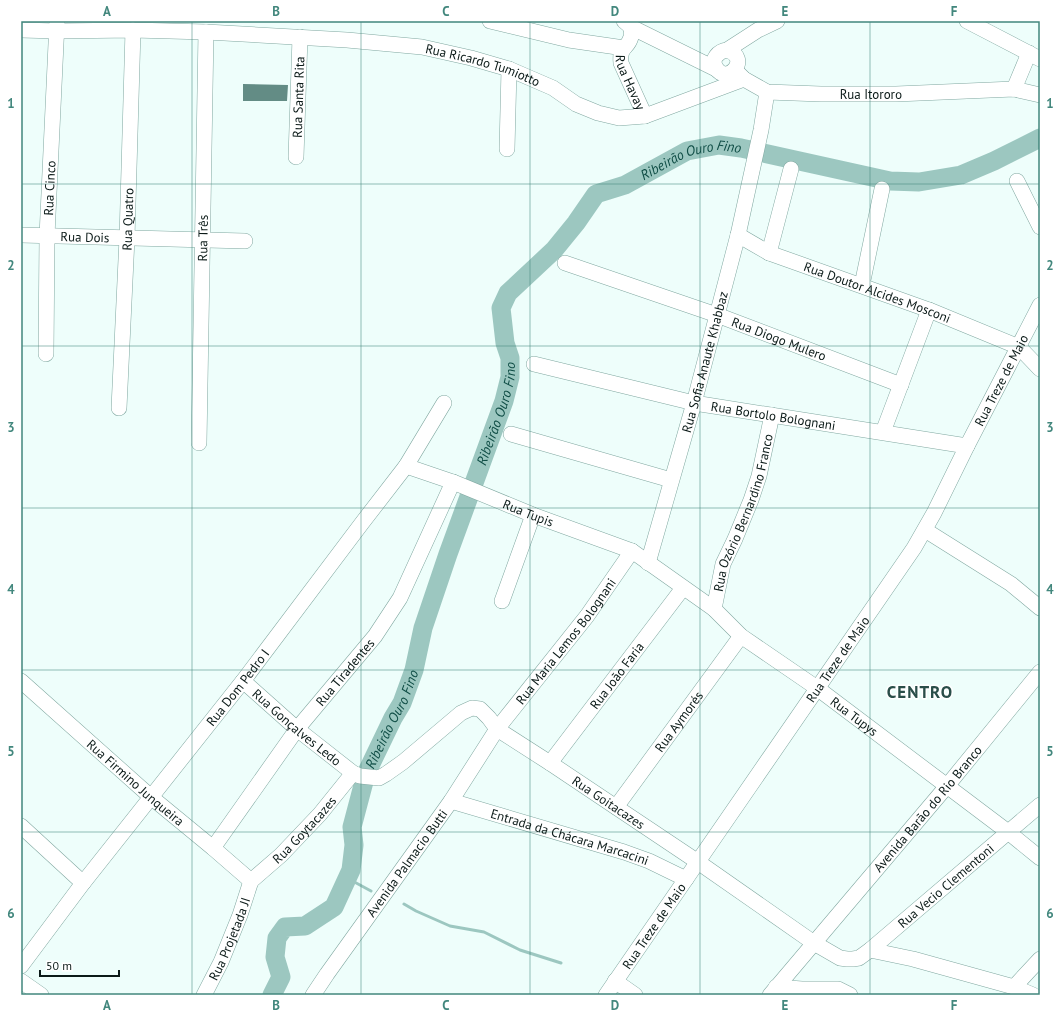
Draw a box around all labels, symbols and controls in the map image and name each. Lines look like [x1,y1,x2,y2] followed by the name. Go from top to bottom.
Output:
[103,3,111,20] text: A
[272,3,280,20] text: B
[442,3,450,20] text: C
[611,3,619,20] text: D
[782,3,789,20] text: E
[951,3,958,20] text: F
[424,40,543,90] street label: Rua Ricardo Tumiotto
[612,55,650,112] street label: Rua Havay
[288,56,308,138] street label: Rua Santa Rita
[840,85,902,103] street label: Rua Itororo
[7,95,15,112] text: 1
[1046,95,1054,112] text: 1
[637,136,743,184] water label: Ribeirão Ouro Fino
[39,160,59,216] street label: Rua Cinco
[118,188,137,251] street label: Rua Quatro
[194,215,211,261] street label: Rua Três
[60,228,110,246] street label: Rua Dois
[7,257,15,274] text: 2
[1046,257,1054,274] text: 2
[802,258,953,327] street label: Rua Doutor Alcides Mosconi
[677,289,731,434] street label: Rua Sofia Anaute Khabbaz
[729,313,829,364] street label: Rua Diogo Mulero
[970,331,1032,429] street label: Rua Treze de Maio
[472,362,519,468] water label: Ribeirão Ouro Fino
[710,397,837,434] street label: Rua Bortolo Bolognani
[7,419,15,436] text: 3
[1046,419,1054,436] text: 3
[709,432,776,593] street label: Rua Ozório Bernardino Franco
[500,495,556,530] street label: Rua Tupis
[512,575,619,708] street label: Rua Maria Lemos Bolognani
[7,581,15,598] text: 4
[1046,581,1054,598] text: 4
[802,613,873,705] street label: Rua Treze de Maio
[312,635,378,709] street label: Rua Tiradentes
[586,639,647,712] street label: Rua João Faria
[202,645,273,729] street label: Rua Dom Pedro I
[361,667,422,772] water label: Ribeirão Ouro Fino
[887,681,953,703] district label: CENTRO
[249,685,345,769] street label: Rua Gonçalves Ledo
[651,688,706,755] street label: Rua Aymorés
[827,693,882,740] street label: Rua Tupys
[83,735,188,829] street label: Rua Firmino Junqueira
[869,742,985,875] street label: Avenida Barão do Rio Branco
[7,743,15,760] text: 5
[1046,743,1054,760] text: 5
[569,772,648,833] street label: Rua Goitacazes
[269,792,340,867] street label: Rua Goytacazes
[489,805,651,869] street label: Entrada da Chácara Marcacini
[362,806,451,920] street label: Avenida Palmacio Butti
[894,840,997,931] street label: Rua Vecio Clementoni
[618,879,689,972] street label: Rua Treze de Maio
[205,895,254,983] street label: Rua Projetada JI
[7,905,15,922] text: 6
[1046,905,1054,922] text: 6
[40,952,119,978] scale bar
[46,958,72,973] text: 50 m
[103,997,111,1014] text: A
[272,997,280,1014] text: B
[442,997,450,1014] text: C
[611,997,619,1014] text: D
[782,997,789,1014] text: E
[951,997,958,1014] text: F

